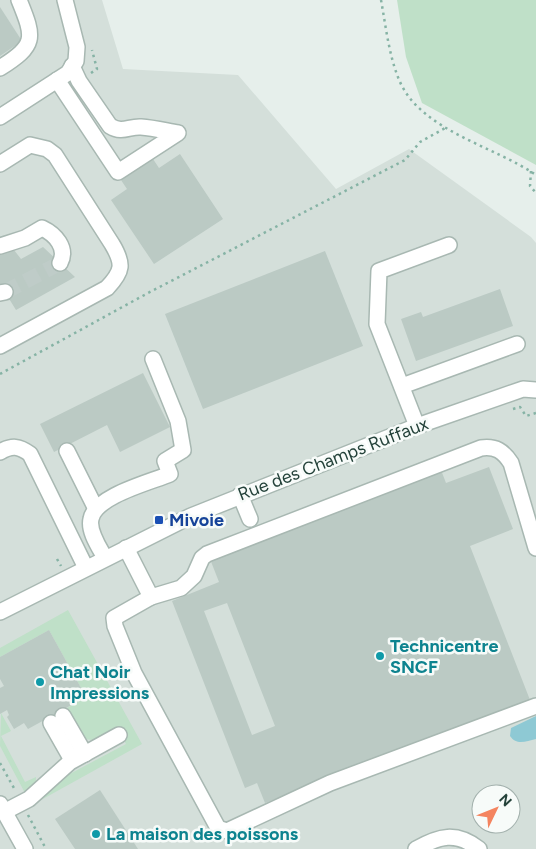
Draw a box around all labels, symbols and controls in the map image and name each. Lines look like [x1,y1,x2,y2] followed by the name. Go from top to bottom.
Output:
[235,412,432,505] street label: Rue des Champs Ruffaux
[169,509,224,531] place label: Mivoie
[153,514,165,526] marker: Mivoie
[390,635,498,678] place label: Technicentre SNCF
[374,650,386,662] marker: Technicentre SNCF
[50,661,150,704] place label: Chat Noir Impressions
[34,676,46,688] marker: Chat Noir Impressions
[471,784,521,834] north arrow
[495,791,515,810] text: N
[106,823,299,845] place label: La maison des poissons
[90,828,102,840] marker: La maison des poissons

